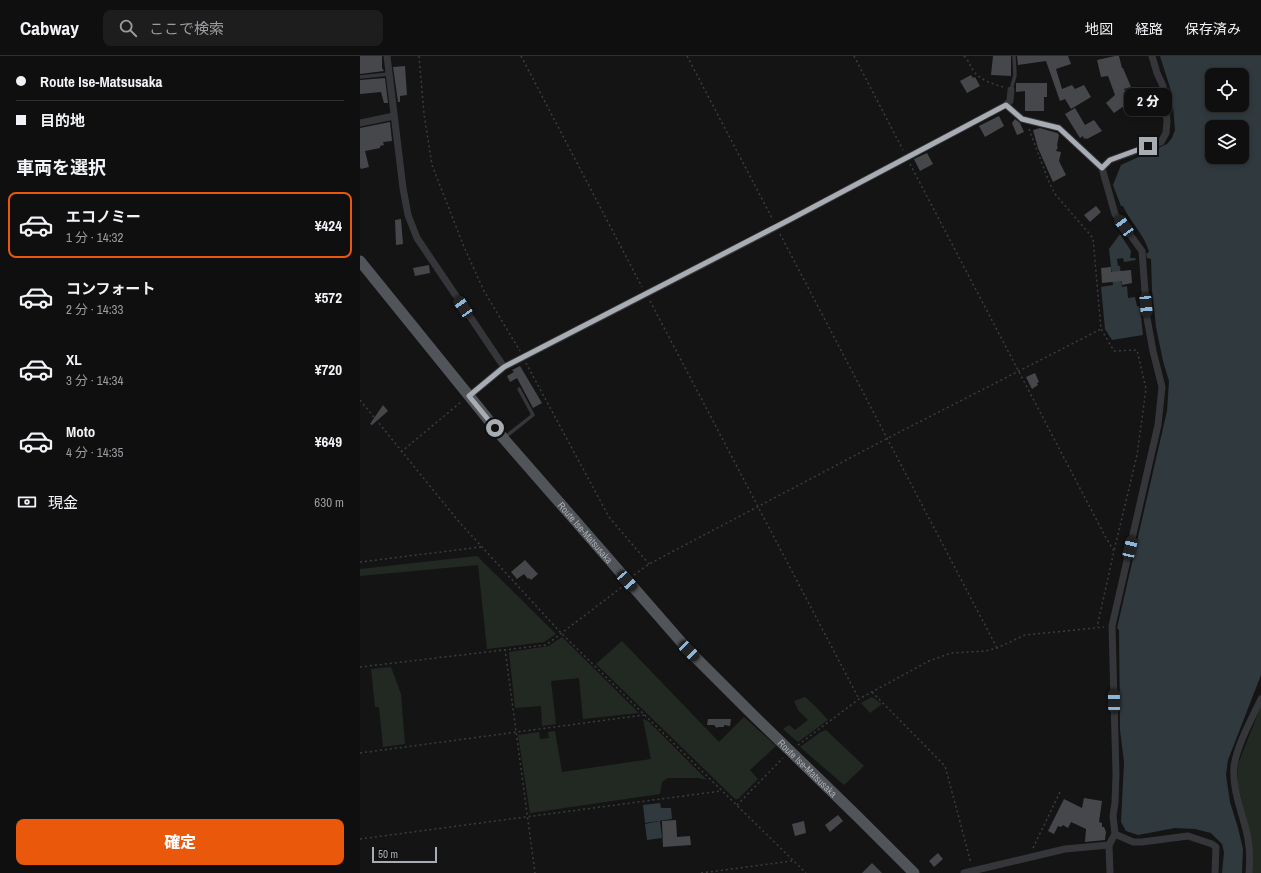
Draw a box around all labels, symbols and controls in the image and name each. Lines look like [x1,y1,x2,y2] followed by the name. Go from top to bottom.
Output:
[103,10,383,46] search box
[20,15,79,41] text: Cabway
[117,17,139,39] icon: search
[149,18,224,39] text: ここで検索
[1085,20,1113,38] text: 地図
[1135,20,1163,38] text: 経路
[1185,20,1241,38] text: 保存済み
[1205,68,1249,164] map controls
[1205,68,1249,112] button: locate
[40,71,162,92] text: Route Ise-Matsusaka
[1124,88,1172,116] callout: 2 分
[1137,93,1159,110] text: 2 分
[40,110,85,131] text: 目的地
[1205,120,1249,164] button: layers
[1139,137,1157,155] route end
[16,155,106,180] text: 車両を選択
[66,206,141,227] text: エコノミー
[18,207,54,243] icon: car
[1112,213,1136,239] car
[315,215,342,236] text: ¥424
[66,229,123,246] text: 1 分 · 14:32
[66,278,156,299] text: コンフォート
[18,279,54,315] icon: car
[315,287,342,308] text: ¥572
[1139,293,1153,317] car
[451,294,475,320] car
[66,301,123,318] text: 2 分 · 14:33
[66,349,82,370] text: XL
[18,351,54,387] icon: car
[315,359,342,380] text: ¥720
[66,372,123,389] text: 3 分 · 14:34
[486,419,504,437] route start
[66,421,95,442] text: Moto
[18,423,54,459] icon: car
[315,431,342,452] text: ¥649
[66,444,123,461] text: 4 分 · 14:35
[16,491,38,513] icon: cash
[48,492,78,513] text: 現金
[314,494,344,511] text: 630 m
[555,499,616,567] street label: Route Ise-Matsusaka
[1121,535,1139,561] car
[615,568,639,594] car
[676,638,702,664] car
[1108,689,1120,713] car
[775,737,840,800] street label: Route Ise-Matsusaka
[16,819,344,865] button: 確定
[372,845,437,864] scale bar
[378,847,398,861] text: 50 m

